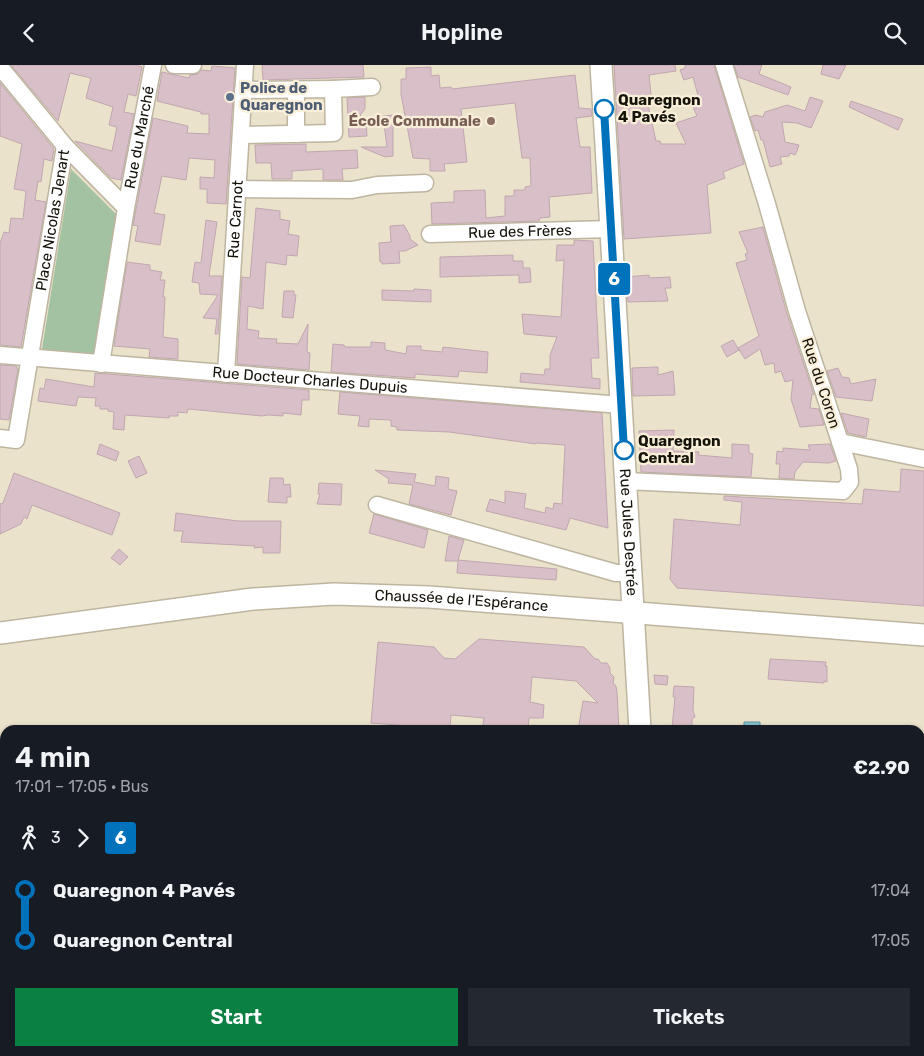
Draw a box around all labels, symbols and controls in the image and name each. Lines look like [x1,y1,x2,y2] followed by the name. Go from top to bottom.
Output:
[15,19,43,47] icon: back
[421,19,503,46] text: Hopline
[881,19,909,47] icon: search
[240,79,323,114] place label: Police de Quaregnon
[121,84,158,190] street label: Rue du Marché
[224,91,236,103] marker: Police de Quaregnon
[618,91,701,126] place label: Quaregnon 4 Pavés
[594,99,614,119] marker: Quaregnon 4 Pavés
[349,112,481,130] place label: École Communale
[485,115,497,127] marker: École Communale
[32,148,73,292] street label: Place Nicolas Jenart
[224,179,247,259] street label: Rue Carnot
[468,221,572,242] street label: Rue des Frères
[598,263,630,295] line badge: 6
[608,268,620,290] text: 6
[798,335,844,431] street label: Rue du Coron
[212,363,409,397] street label: Rue Docteur Charles Dupuis
[638,432,721,467] place label: Quaregnon Central
[614,440,634,460] marker: Quaregnon Central
[616,468,641,596] street label: Rue Jules Destrée
[374,586,549,615] street label: Chaussée de l'Espérance
[15,741,91,774] text: 4 min
[853,756,910,779] text: €2.90
[15,777,149,796] text: 17:01 – 17:05 · Bus
[15,824,43,852] icon: walk
[69,824,97,852] icon: forward
[115,827,126,849] text: 6
[51,828,61,847] text: 3
[53,879,235,902] text: Quaregnon 4 Pavés
[871,881,910,900] text: 17:04
[53,929,233,952] text: Quaregnon Central
[871,931,910,950] text: 17:05
[15,988,458,1046] button: Start
[468,988,910,1046] button: Tickets

